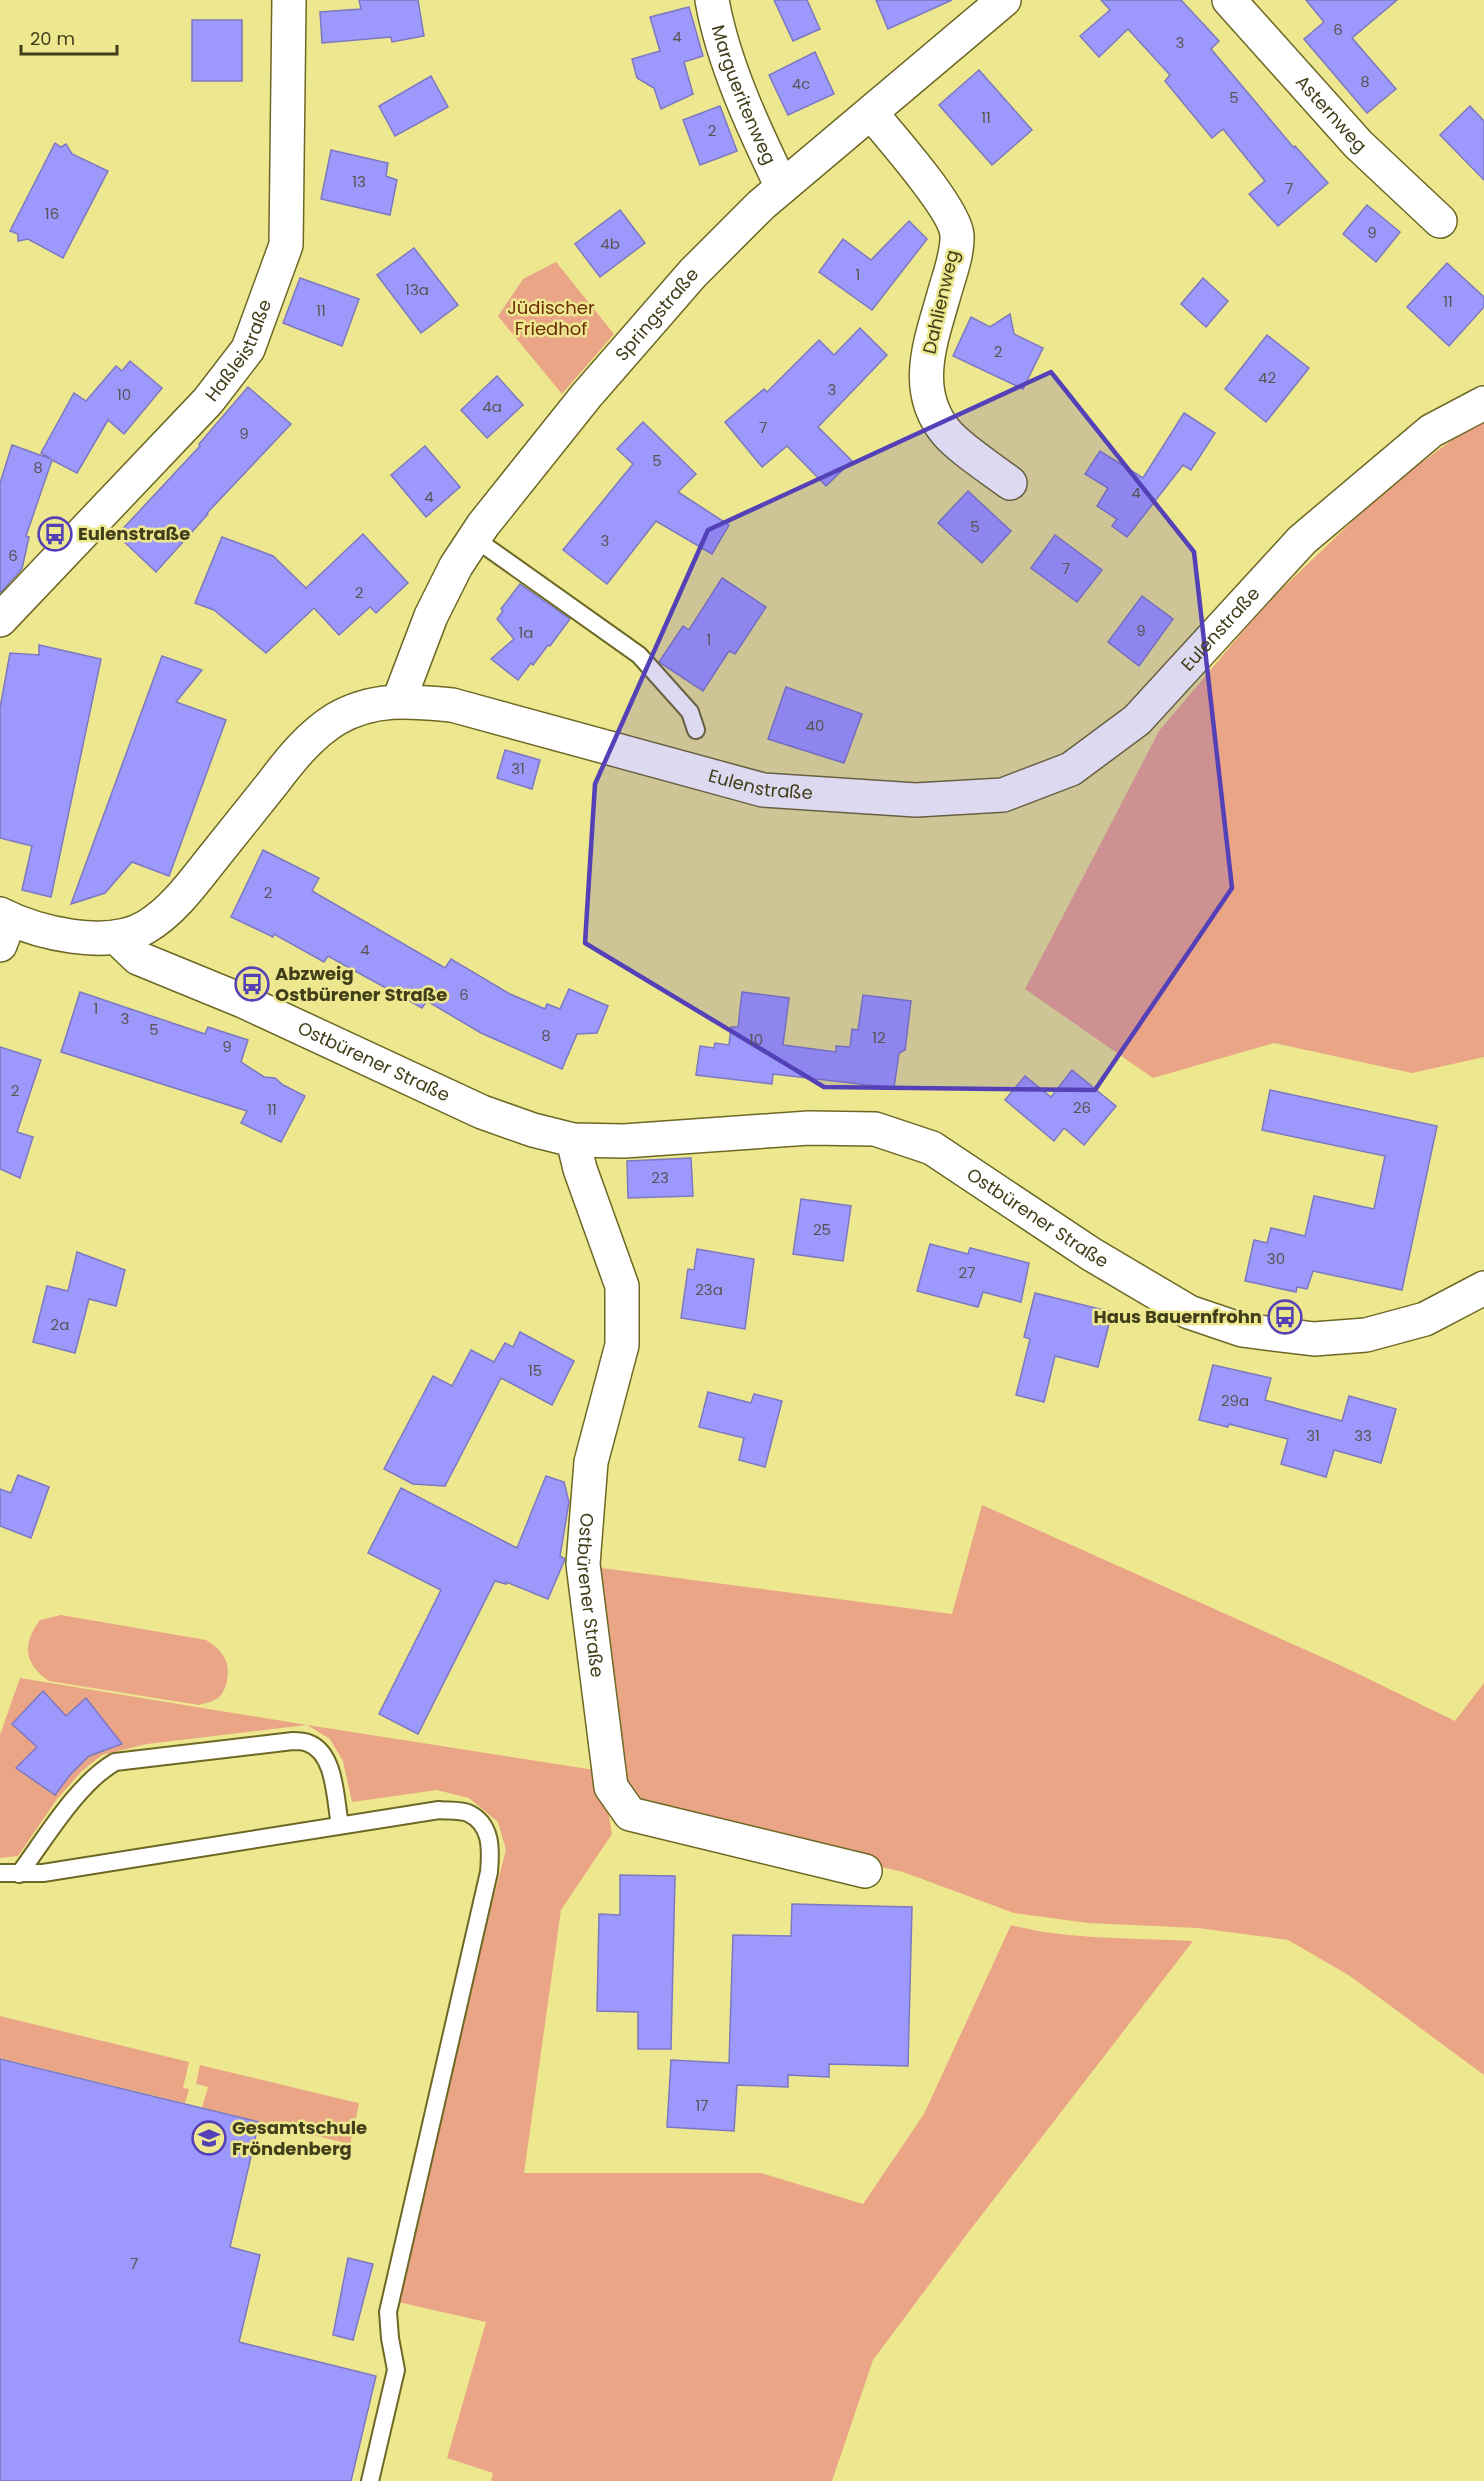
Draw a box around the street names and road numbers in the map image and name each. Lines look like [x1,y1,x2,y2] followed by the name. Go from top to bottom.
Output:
[706,22,782,169] street label: Margueritenweg
[1290,70,1372,158] street label: Asternweg
[916,247,965,356] street label: Dahlienweg
[609,262,704,366] street label: Springstraße
[199,296,277,406] street label: Haßleistraße
[1175,581,1265,676] street label: Eulenstraße
[706,763,814,805] street label: Eulenstraße
[294,1015,454,1107] street label: Ostbürener Straße
[962,1162,1113,1274] street label: Ostbürener Straße
[571,1512,610,1679] street label: Ostbürener Straße

